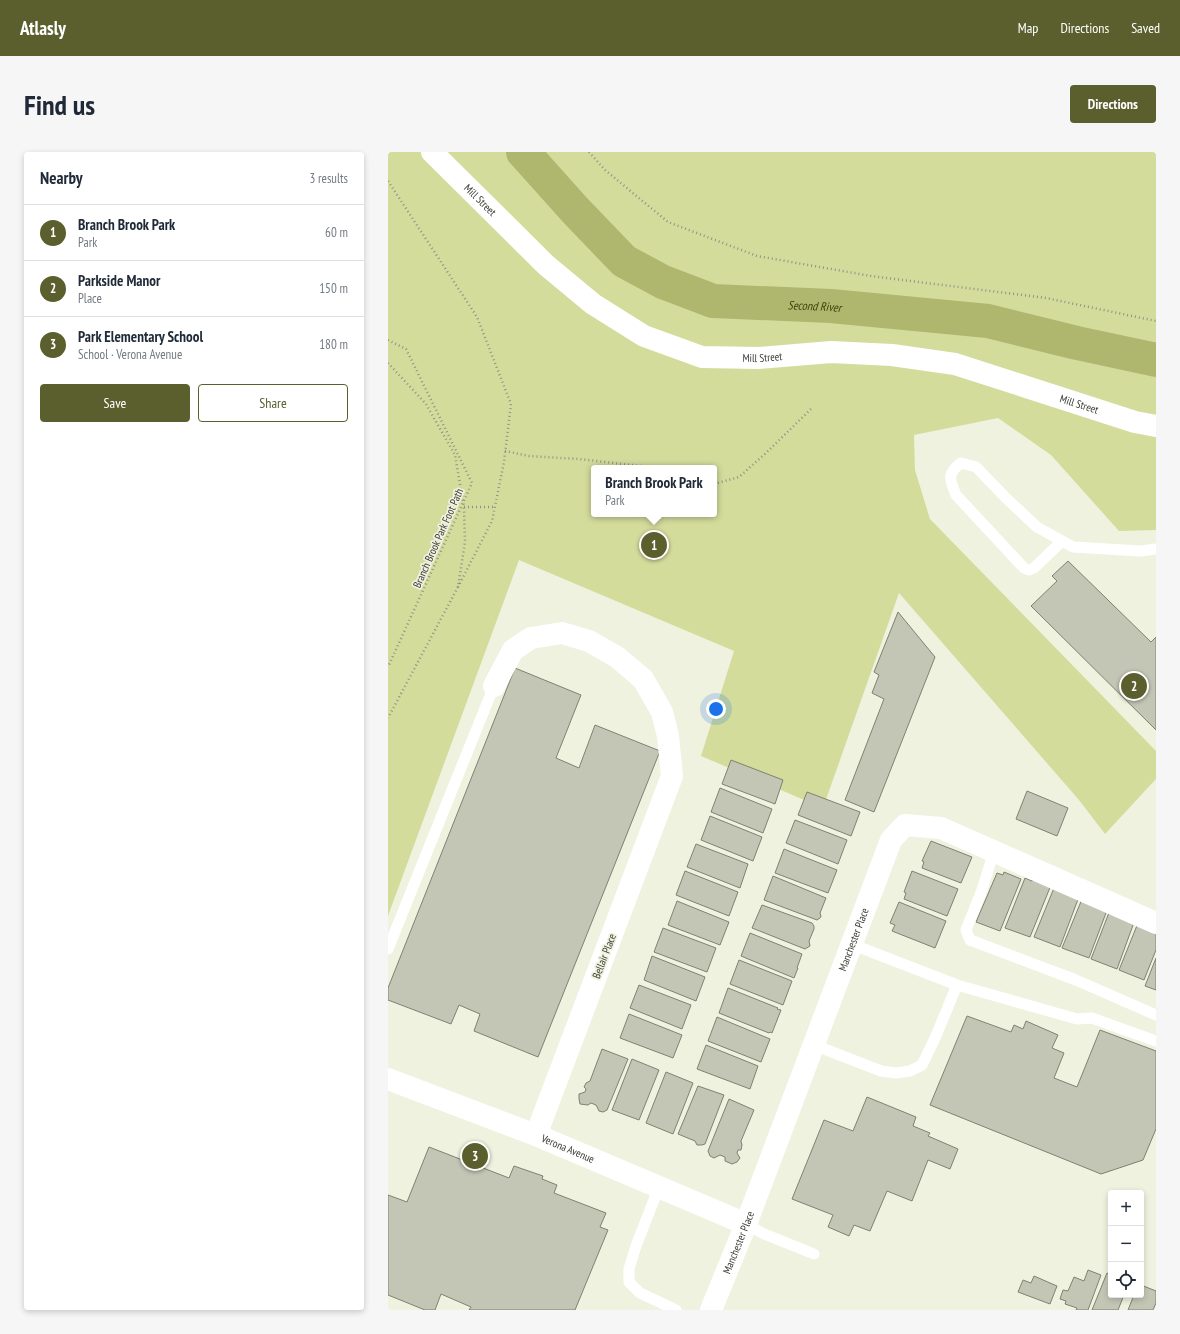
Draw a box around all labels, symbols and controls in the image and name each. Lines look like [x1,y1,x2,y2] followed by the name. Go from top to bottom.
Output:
[20,16,66,40] text: Atlasly
[1018,19,1038,37] text: Map
[1060,19,1109,37] text: Directions
[1131,19,1160,37] text: Saved
[1070,85,1156,123] button: Directions
[24,86,95,123] text: Find us
[40,167,83,189] text: Nearby
[309,170,348,187] text: 3 results
[461,181,499,219] street label: Mill Street
[78,215,175,234] text: Branch Brook Park
[50,224,56,241] text: 1
[325,224,348,241] text: 60 m
[78,234,97,251] text: Park
[78,271,160,290] text: Parkside Manor
[50,280,56,297] text: 2
[319,280,348,297] text: 150 m
[78,290,102,307] text: Place
[787,297,844,315] water label: Second River
[78,327,203,346] text: Park Elementary School
[50,336,56,353] text: 3
[319,336,348,353] text: 180 m
[78,346,182,363] text: School · Verona Avenue
[743,349,783,365] street label: Mill Street
[40,384,190,422] button: Save
[198,384,348,422] button: Share
[1058,391,1100,417] street label: Mill Street
[591,465,717,517] popup
[605,473,703,492] text: Branch Brook Park
[410,486,466,590] street label: Branch Brook Park Foot Path
[605,492,625,509] text: Park
[641,530,667,560] pin: 1
[1121,671,1147,701] pin: 2
[706,699,726,719] your location
[835,906,872,973] street label: Manchester Place
[589,931,619,981] street label: Bellair Place
[539,1131,597,1166] street label: Verona Avenue
[462,1141,488,1171] pin: 3
[1108,1190,1144,1298] map controls
[1108,1190,1144,1226] button: +
[720,1209,757,1276] street label: Manchester Place
[1108,1226,1144,1262] button: −
[1108,1262,1144,1298] button: locate

